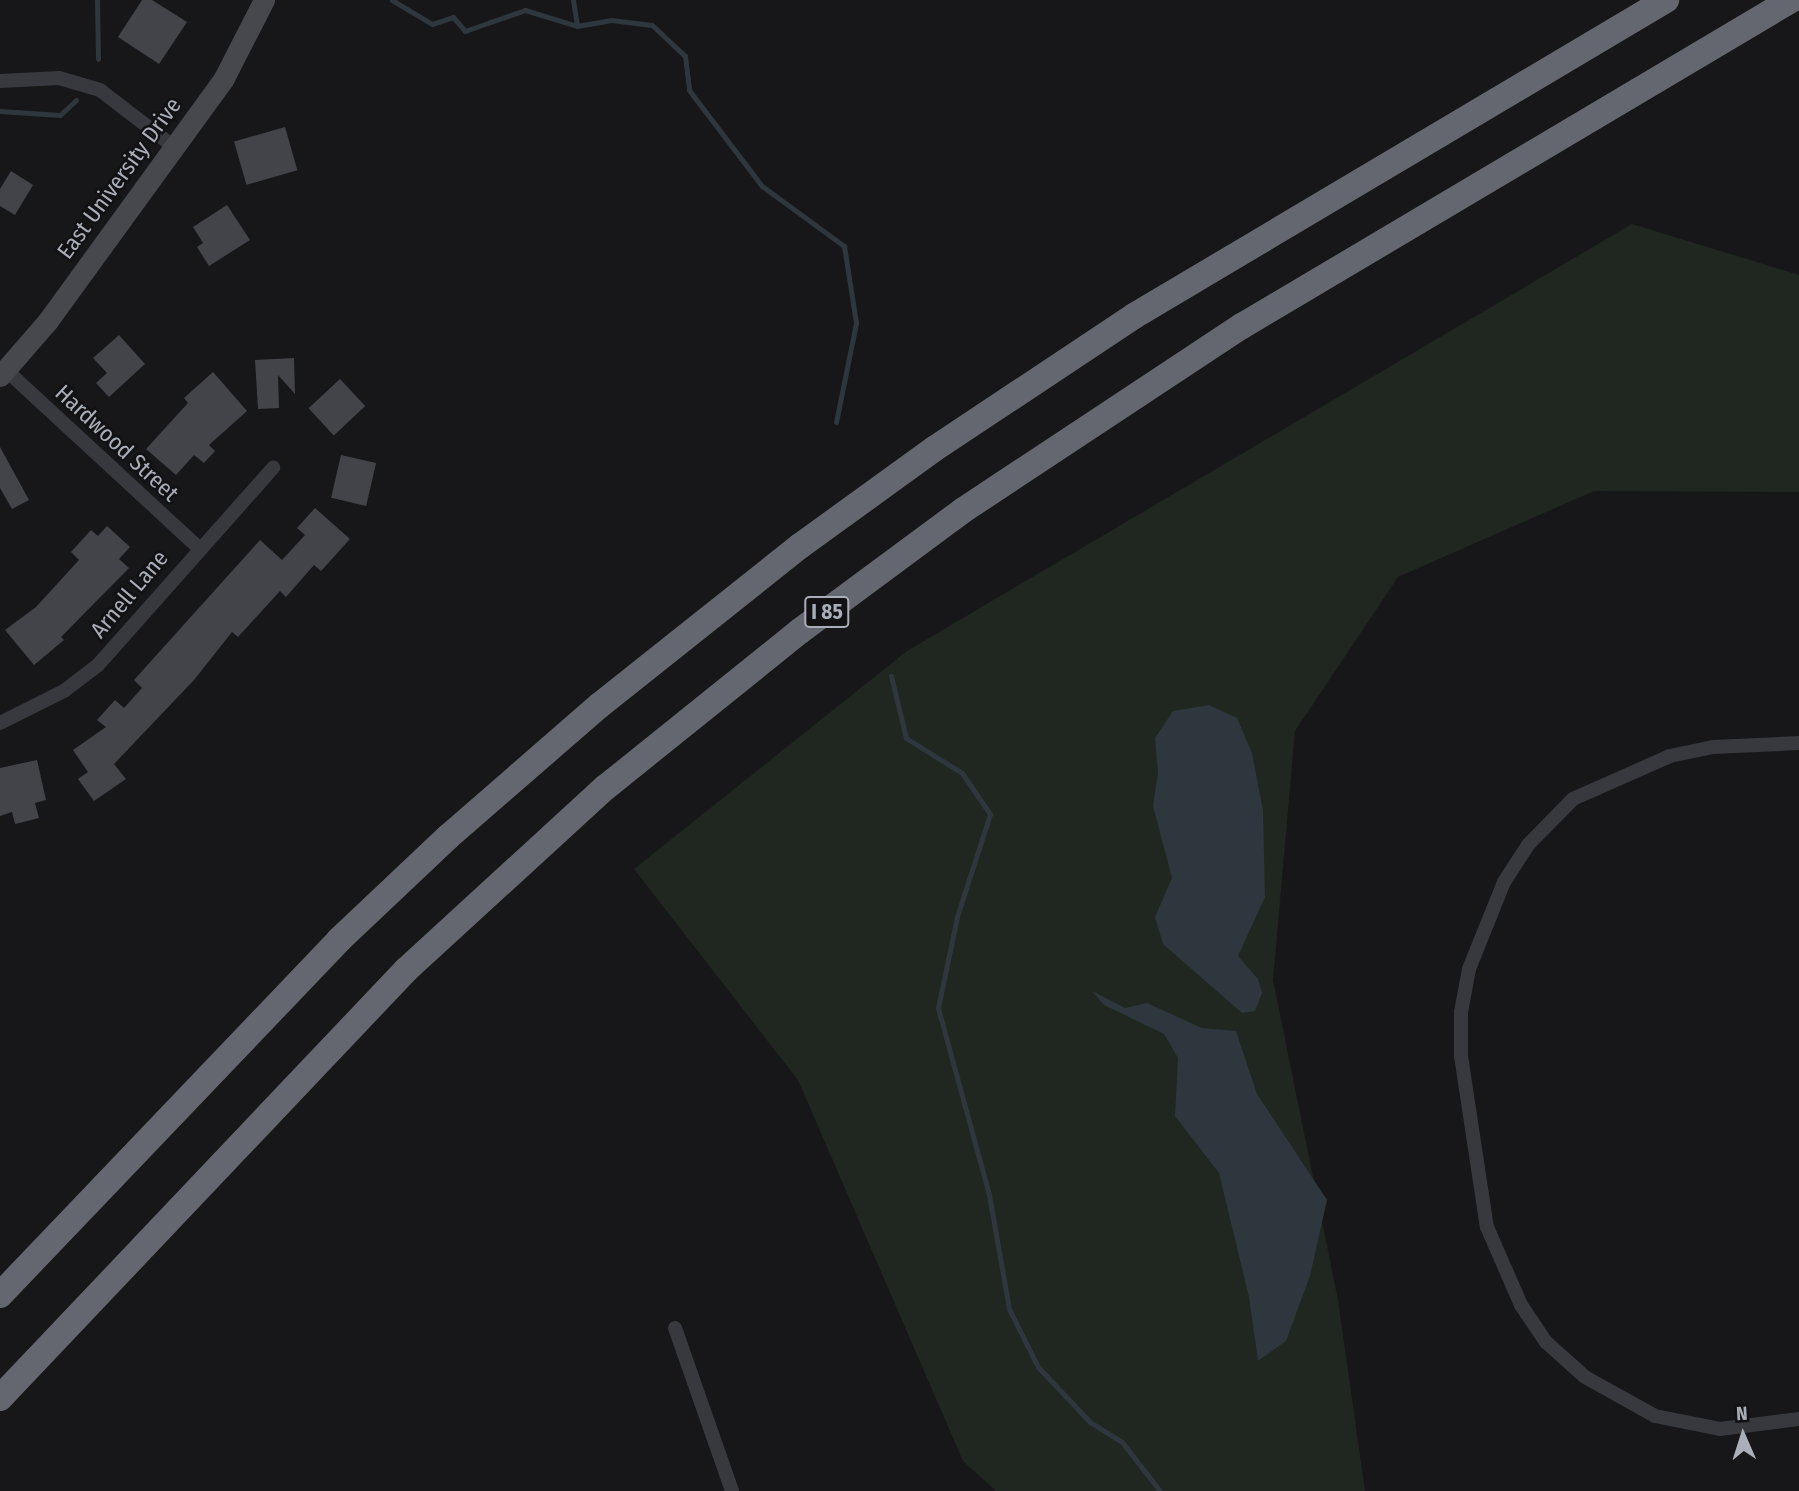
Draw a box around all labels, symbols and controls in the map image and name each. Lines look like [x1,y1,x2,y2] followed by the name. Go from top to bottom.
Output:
[51,92,187,264] street label: East University Drive
[50,379,184,507] street label: Hardwood Street
[84,545,174,643] street label: Arnell Lane
[804,594,850,630] road number: I 85
[1708,1400,1778,1470] north arrow
[1736,1402,1748,1425] text: N

